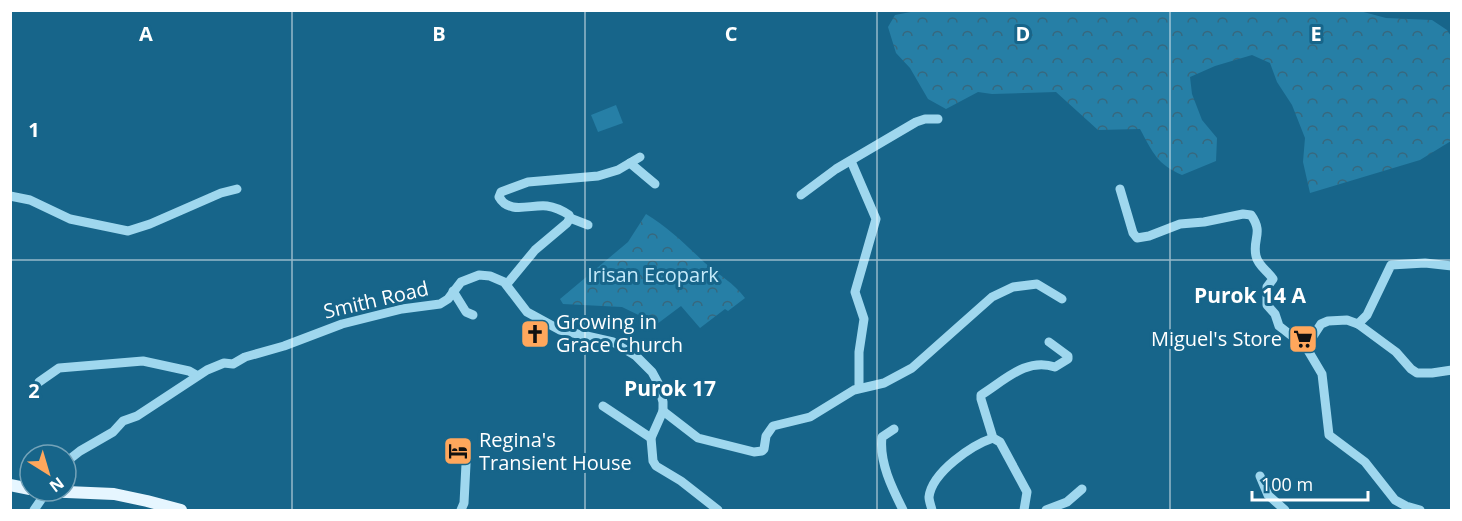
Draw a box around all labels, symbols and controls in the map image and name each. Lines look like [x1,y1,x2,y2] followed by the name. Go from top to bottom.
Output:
[139,20,153,47] text: A
[432,20,446,47] text: B
[725,20,738,47] text: C
[1016,20,1030,47] text: D
[1310,20,1322,47] text: E
[28,116,40,143] text: 1
[587,261,719,288] park label: Irisan Ecopark
[321,274,431,325] street label: Smith Road
[1194,281,1306,309] district label: Purok 14 A
[556,308,683,358] place label: Growing in Grace Church
[519,318,551,350] church icon: Growing in Grace Church
[1287,323,1319,355] supermarket icon: Miguel's Store
[1151,325,1282,352] place label: Miguel's Store
[624,374,716,402] district label: Purok 17
[28,377,40,404] text: 2
[479,426,632,476] place label: Regina's Transient House
[442,435,474,467] hotel icon: Regina's Transient House
[18,443,78,503] north arrow
[1252,464,1368,502] scale bar
[45,472,69,498] text: N
[1261,472,1313,496] text: 100 m

